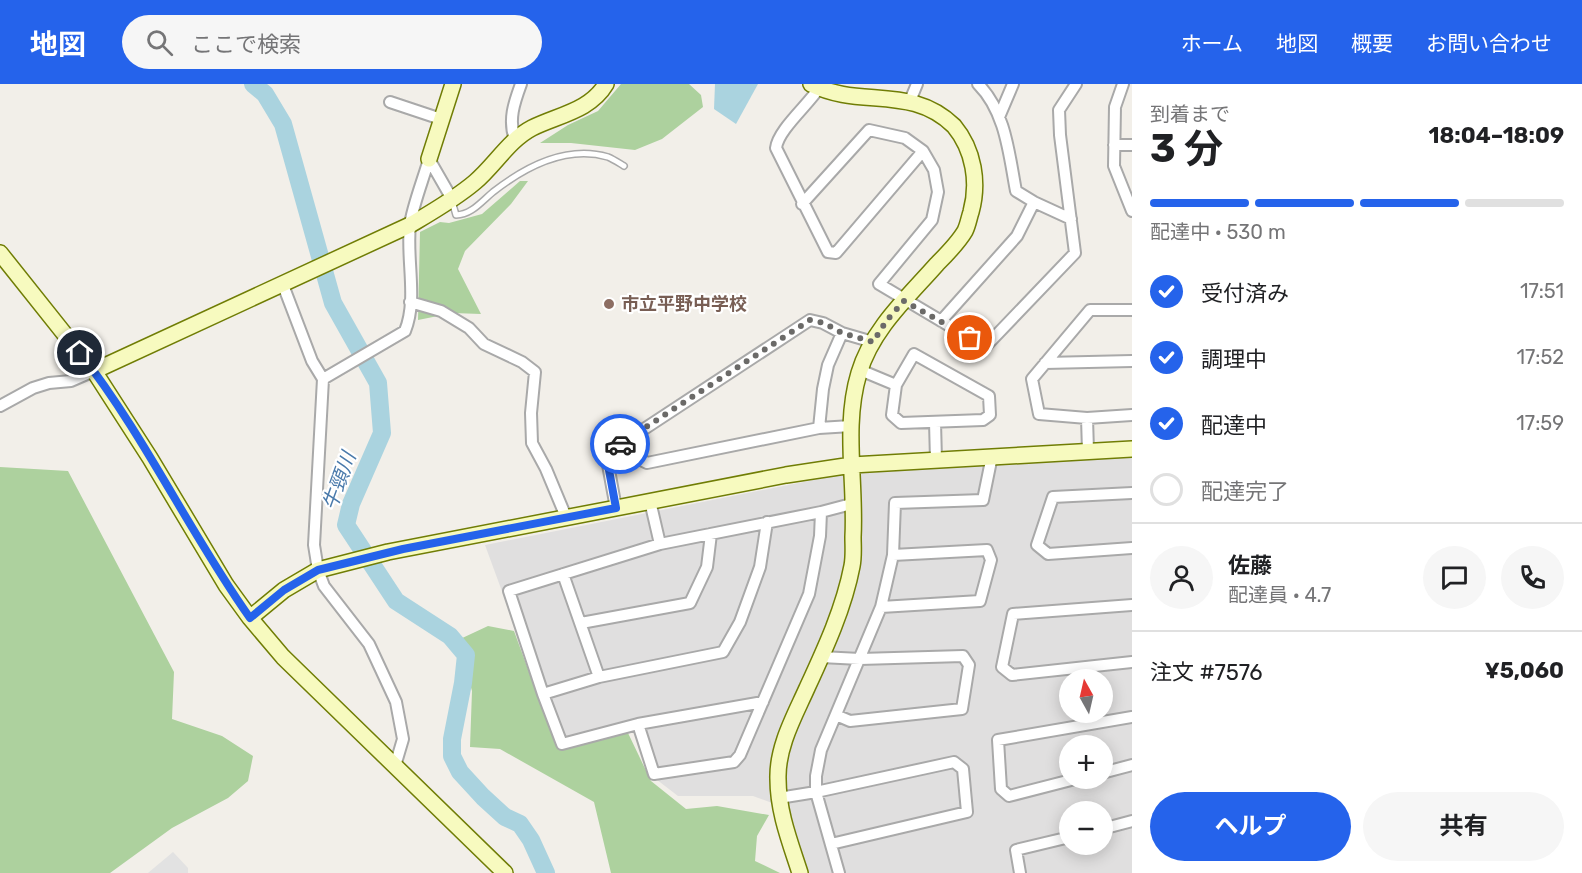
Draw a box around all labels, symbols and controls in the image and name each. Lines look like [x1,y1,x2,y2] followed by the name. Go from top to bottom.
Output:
[122,15,542,69] search box
[143,26,176,59] icon: search
[30,28,86,61] text: 地図
[191,31,301,58] text: ここで検索
[1181,31,1243,56] text: ホーム
[1276,31,1318,56] text: 地図
[1351,31,1393,56] text: 概要
[1426,31,1552,56] text: お問い合わせ
[1150,102,1230,126] text: 到着まで
[1429,122,1564,149] text: 18:04–18:09
[1150,126,1223,172] text: 3 分
[1150,220,1286,244] text: 配達中 · 530 m
[1150,275,1183,308] icon: check
[1520,279,1564,303] text: 17:51
[1201,280,1289,307] text: 受付済み
[621,293,747,315] place label: 市立平野中学校
[602,297,616,311] marker: 市立平野中学校
[944,312,995,363] pin
[953,321,986,354] icon: bag
[54,327,105,378] pin
[63,336,96,369] icon: home
[1150,341,1183,374] icon: check
[1516,345,1564,369] text: 17:52
[1201,346,1267,373] text: 調理中
[1150,407,1183,440] icon: check
[1516,411,1564,435] text: 17:59
[1201,412,1267,439] text: 配達中
[590,414,650,474] courier
[604,428,637,461] icon: car
[317,447,361,513] water label: 牛頸川
[1201,478,1289,505] text: 配達完了
[1150,546,1213,609] button: person
[1423,546,1486,609] button: chat
[1501,546,1564,609] button: phone
[1228,552,1272,579] text: 佐藤
[1228,583,1331,607] text: 配達員 · 4.7
[1485,657,1564,684] text: ¥5,060
[1150,659,1263,686] text: 注文 #7576
[1059,669,1113,723] north arrow
[1059,669,1113,855] map controls
[1059,735,1113,789] button: +
[1150,792,1351,861] button: ヘルプ
[1363,792,1564,861] button: 共有
[1059,801,1113,855] button: −

